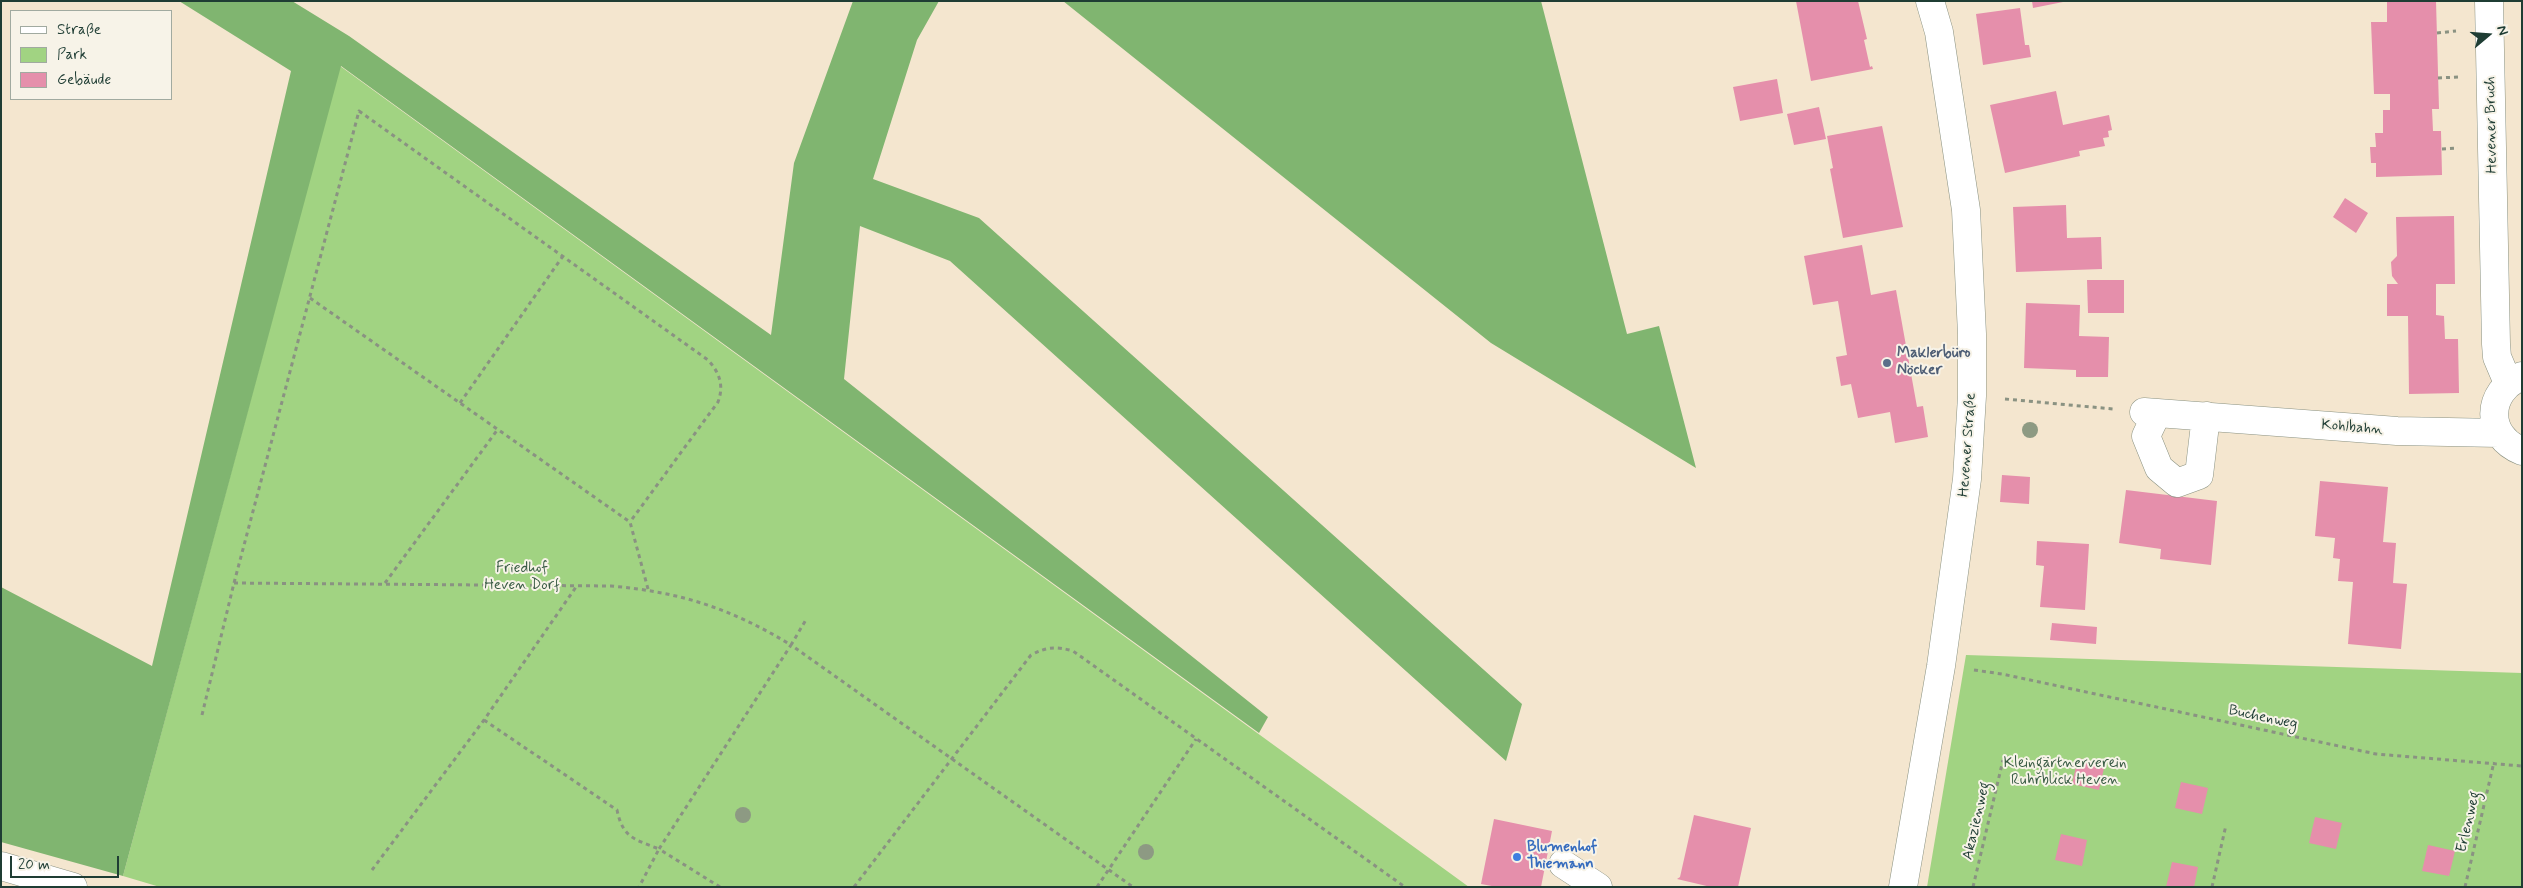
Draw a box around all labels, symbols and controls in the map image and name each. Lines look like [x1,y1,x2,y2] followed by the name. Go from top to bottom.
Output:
[10,10,172,100] legend
[2463,10,2513,60] north arrow
[57,20,101,40] text: Straße
[2492,23,2512,38] text: N
[57,45,87,65] text: Park
[57,70,111,90] text: Gebäude
[2482,76,2502,174] street label: Hevener Bruch
[1897,345,1970,380] place label: Maklerbüro Nöcker
[1881,357,1893,369] marker: Maklerbüro Nöcker
[1955,392,1981,498] street label: Hevener Straße
[2320,416,2384,440] street label: Kohlbahn
[484,560,560,595] park label: Friedhof Heven Dorf
[2227,702,2299,734] street label: Buchenweg
[2004,755,2126,790] park label: Kleingärtnerverein Ruhrblick Heven
[1959,780,1995,862] street label: Akazienweg
[2453,790,2485,854] street label: Erlenweg
[1527,839,1597,874] place label: Blumenhof Thiemann
[12,846,121,878] scale bar
[1511,851,1523,863] marker: Blumenhof Thiemann
[18,855,50,875] text: 20 m

